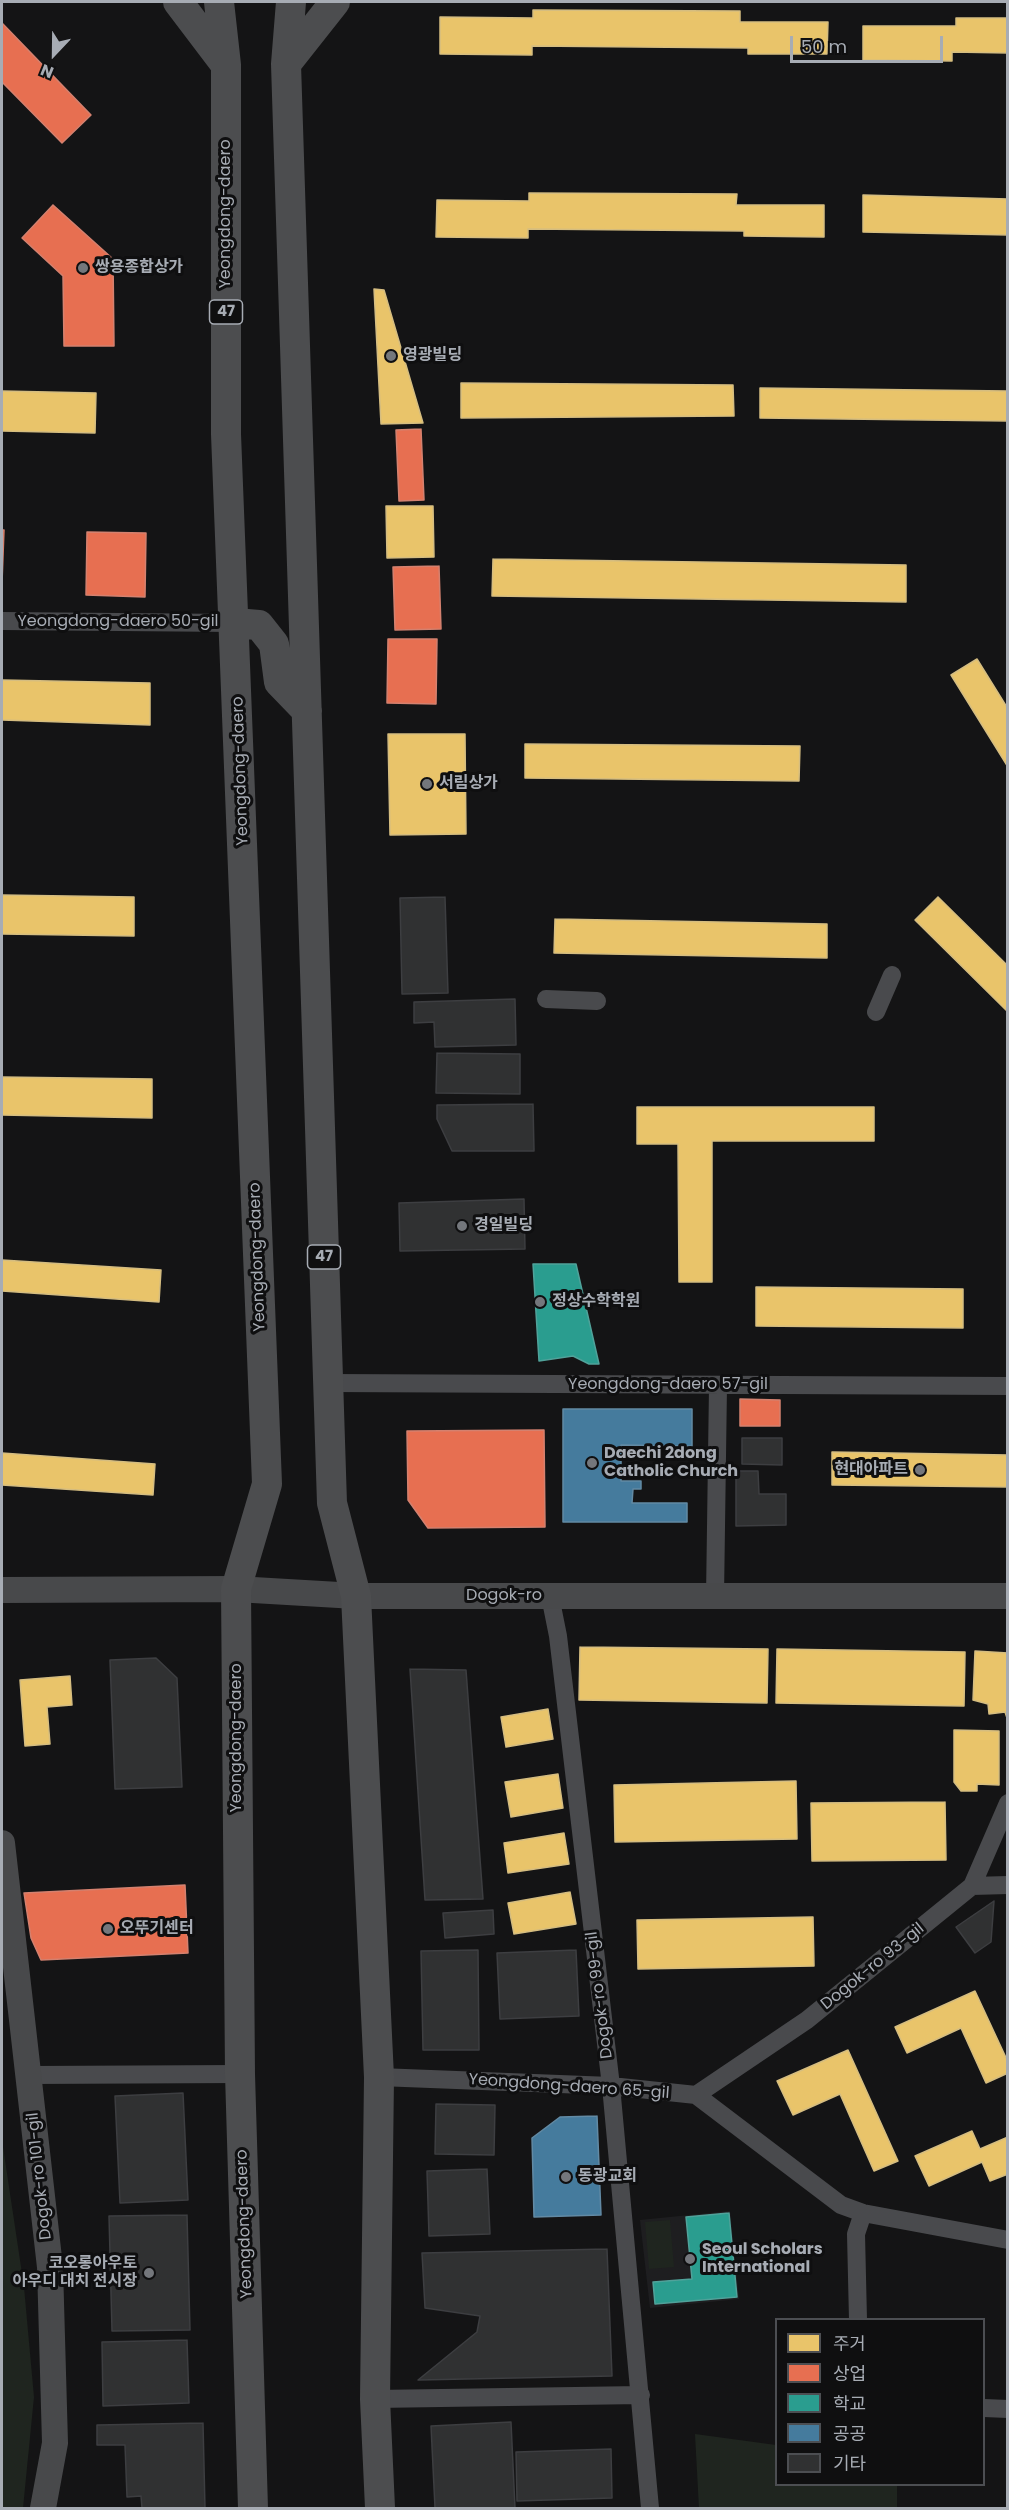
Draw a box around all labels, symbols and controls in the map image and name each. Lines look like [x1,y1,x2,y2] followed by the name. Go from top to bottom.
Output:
[24,24,84,84] north arrow
[793,24,946,62] scale bar
[801,34,847,59] text: 50 m
[37,58,57,84] text: N
[216,139,236,289] street label: Yeongdong-daero
[95,258,183,278] place label: 쌍용종합상가
[76,261,90,275] marker: 쌍용종합상가
[210,300,242,324] road number: 47
[403,346,462,366] place label: 영광빌딩
[384,349,398,363] marker: 영광빌딩
[17,612,219,632] street label: Yeongdong-daero 50-gil
[229,696,253,846] street label: Yeongdong-daero
[439,774,498,794] place label: 서림상가
[420,777,434,791] marker: 서림상가
[246,1182,270,1332] street label: Yeongdong-daero
[474,1216,533,1236] place label: 경일빌딩
[455,1219,469,1233] marker: 경일빌딩
[308,1245,340,1269] road number: 47
[552,1292,640,1312] place label: 정상수학학원
[533,1295,547,1309] marker: 정상수학학원
[568,1375,768,1395] street label: Yeongdong-daero 57-gil
[604,1444,738,1482] place label: Daechi 2dong Catholic Church
[585,1456,599,1470] marker: Daechi 2dong Catholic Church
[834,1460,908,1480] place label: 현대아파트
[913,1463,927,1477] marker: 현대아파트
[466,1586,542,1606] street label: Dogok-ro
[227,1663,247,1813] street label: Yeongdong-daero
[120,1919,194,1939] place label: 오뚜기센터
[818,1920,928,2014] street label: Dogok-ro 93-gil
[101,1922,115,1936] marker: 오뚜기센터
[583,1930,617,2060] street label: Dogok-ro 99-gil
[468,2070,670,2104] street label: Yeongdong-daero 65-gil
[24,2111,56,2241] street label: Dogok-ro 101-gil
[233,2149,257,2299] street label: Yeongdong-daero
[578,2167,637,2187] place label: 동광교회
[559,2170,573,2184] marker: 동광교회
[702,2240,823,2278] place label: Seoul Scholars International
[683,2252,697,2266] marker: Seoul Scholars International
[12,2254,137,2292] place label: 코오롱아우토 아우디 대치 전시장
[142,2266,156,2280] marker: 코오롱아우토 아우디 대치 전시장
[775,2318,985,2486] legend
[833,2331,866,2356] text: 주거
[833,2361,866,2386] text: 상업
[833,2391,866,2416] text: 학교
[833,2421,866,2446] text: 공공
[833,2451,866,2476] text: 기타

